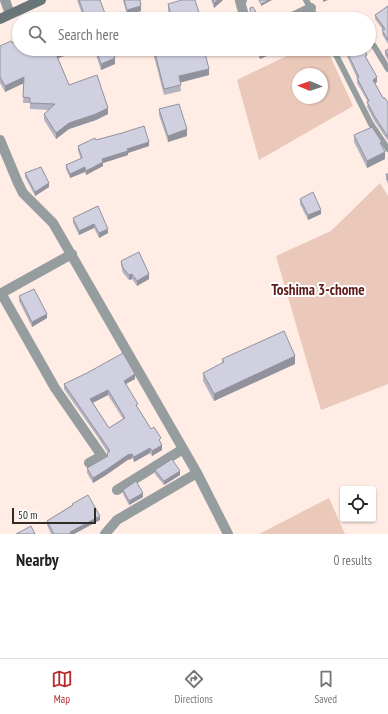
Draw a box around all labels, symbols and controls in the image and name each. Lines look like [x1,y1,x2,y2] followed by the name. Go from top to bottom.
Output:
[12,12,376,56] search box
[26,23,48,45] icon: search
[58,25,119,44] text: Search here
[292,68,328,104] north arrow
[271,280,365,299] district label: Toshima 3-chome
[340,486,376,522] map controls
[340,486,376,522] button: locate
[12,506,96,525] scale bar
[18,508,37,522] text: 50 m
[16,549,59,571] text: Nearby
[333,552,372,569] text: 0 results
[51,668,73,706] tab: Map
[175,668,213,706] tab: Directions
[314,668,337,706] tab: Saved

